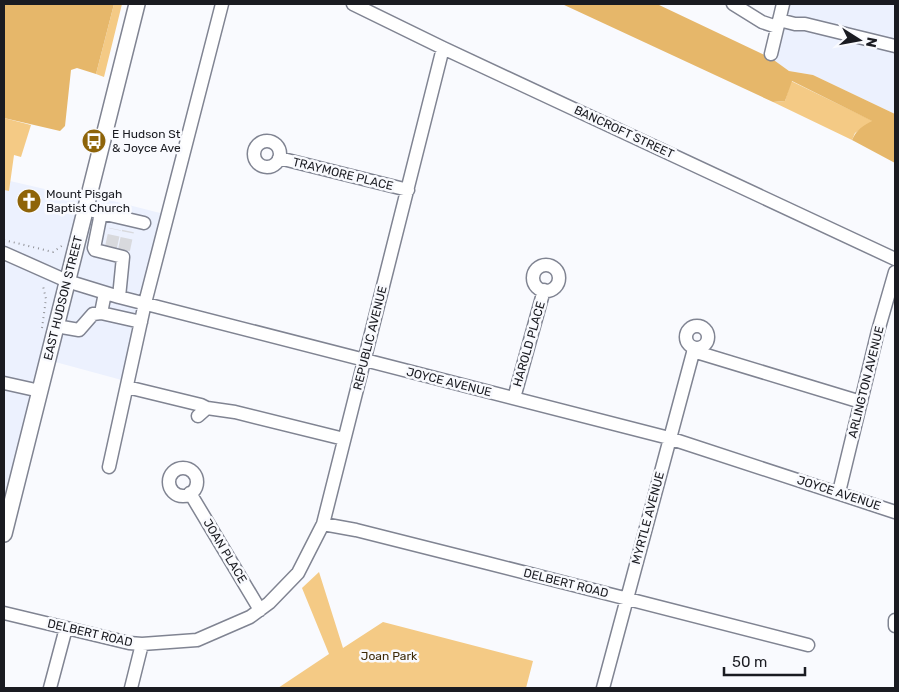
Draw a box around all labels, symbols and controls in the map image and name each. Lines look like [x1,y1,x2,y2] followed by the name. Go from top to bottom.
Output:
[834,15,884,65] north arrow
[862,36,881,49] text: N
[572,103,676,161] street label: BANCROFT STREET
[112,127,181,155] place label: E Hudson St & Joyce Ave
[81,128,107,154] bus stop icon: E Hudson St & Joyce Ave
[291,155,395,193] street label: TRAYMORE PLACE
[46,187,130,215] place label: Mount Pisgah Baptist Church
[16,188,42,214] church icon: Mount Pisgah Baptist Church
[41,234,85,362] street label: EAST HUDSON STREET
[350,285,390,391] street label: REPUBLIC AVENUE
[510,300,548,388] street label: HAROLD PLACE
[845,325,887,439] street label: ARLINGTON AVENUE
[405,365,493,399] street label: JOYCE AVENUE
[629,470,667,566] street label: MYRTLE AVENUE
[795,473,883,513] street label: JOYCE AVENUE
[200,516,250,586] street label: JOAN PLACE
[522,566,610,600] street label: DELBERT ROAD
[46,616,134,650] street label: DELBERT ROAD
[724,644,805,676] scale bar
[361,649,418,663] park label: Joan Park
[732,653,767,671] text: 50 m

